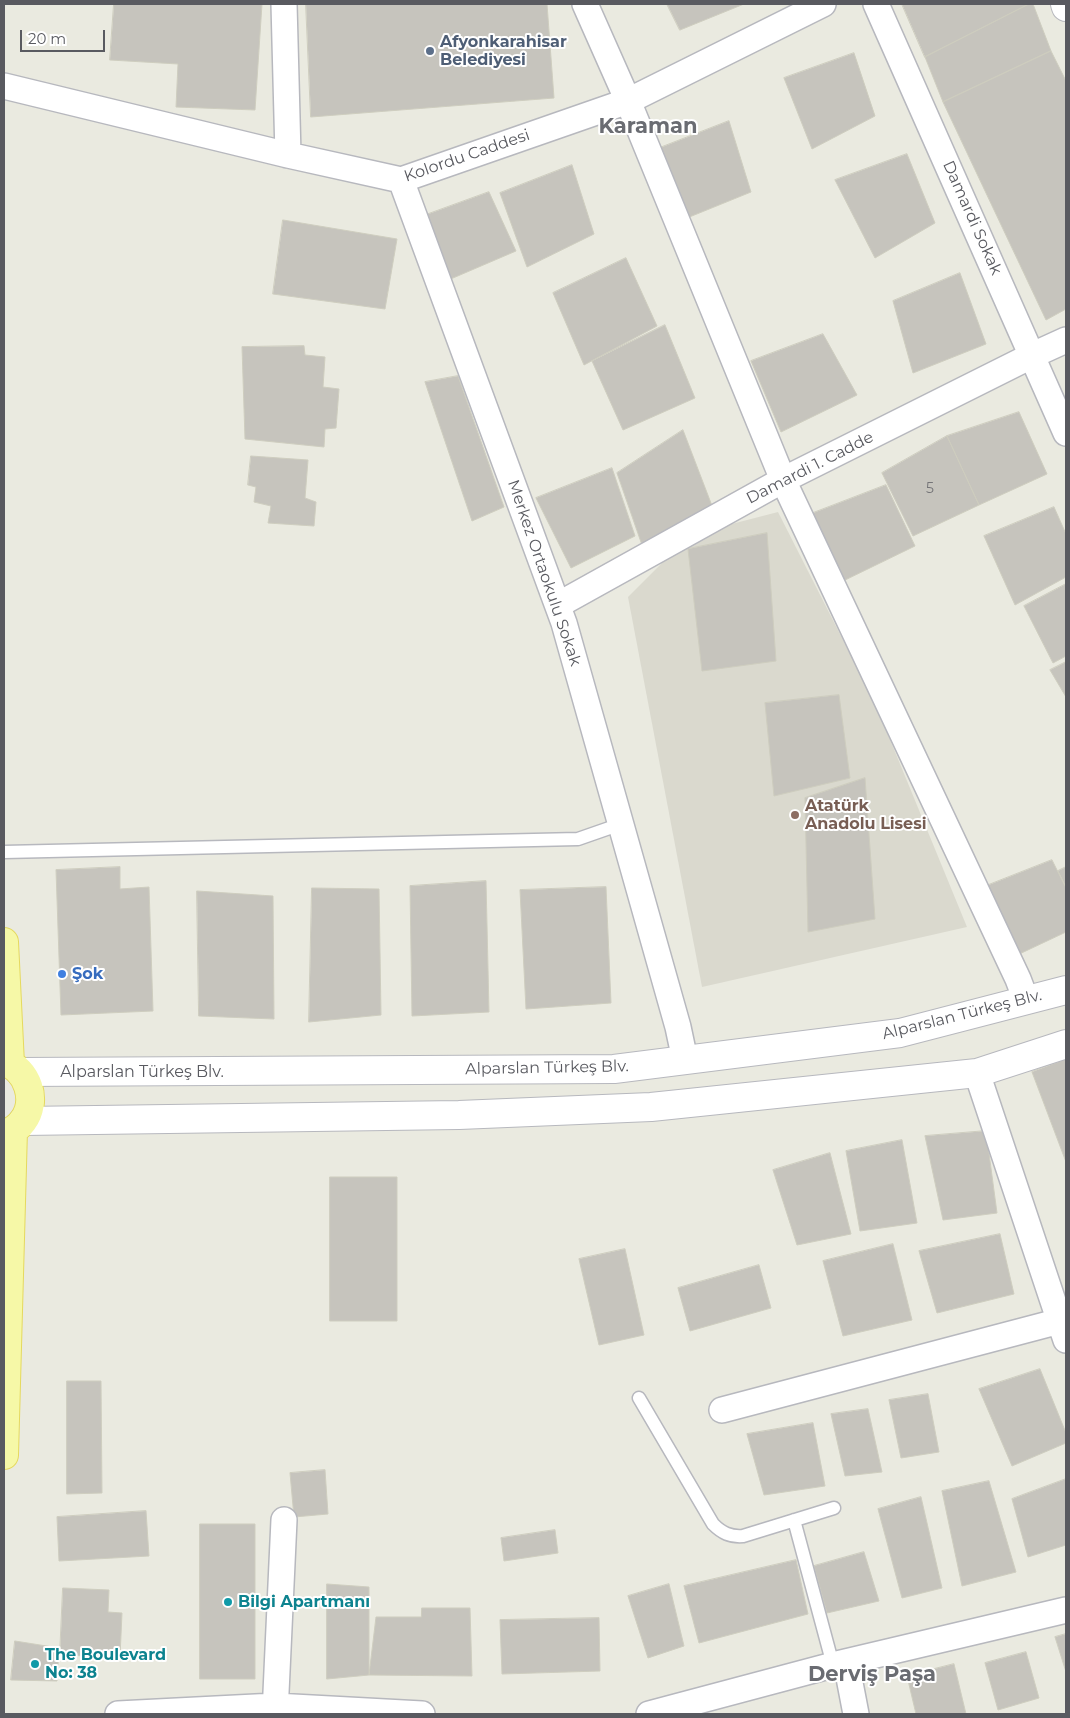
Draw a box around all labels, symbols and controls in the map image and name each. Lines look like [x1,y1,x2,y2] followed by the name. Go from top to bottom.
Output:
[22,20,108,52] scale bar
[28,29,66,48] text: 20 m
[440,32,567,70] place label: Afyonkarahisar Belediyesi
[424,45,436,57] marker: Afyonkarahisar Belediyesi
[599,114,697,140] district label: Karaman
[402,126,532,186] street label: Kolordu Caddesi
[938,158,1006,278] street label: Damardi Sokak
[743,428,877,508] street label: Damardi 1. Cadde
[503,477,585,669] street label: Merkez Ortaokulu Sokak
[926,481,934,497] house number: 5
[805,796,927,834] place label: Atatürk Anadolu Lisesi
[789,809,801,821] marker: Atatürk Anadolu Lisesi
[72,964,103,984] place label: Şok
[56,968,68,980] marker: Şok
[880,986,1044,1044] street label: Alparslan Türkeş Blv.
[465,1057,629,1079] street label: Alparslan Türkeş Blv.
[60,1062,224,1082] street label: Alparslan Türkeş Blv.
[238,1592,370,1612] place label: Bilgi Apartmanı
[222,1596,234,1608] marker: Bilgi Apartmanı
[45,1645,166,1683] place label: The Boulevard No: 38
[29,1658,41,1670] marker: The Boulevard No: 38
[808,1662,936,1688] district label: Derviş Paşa

